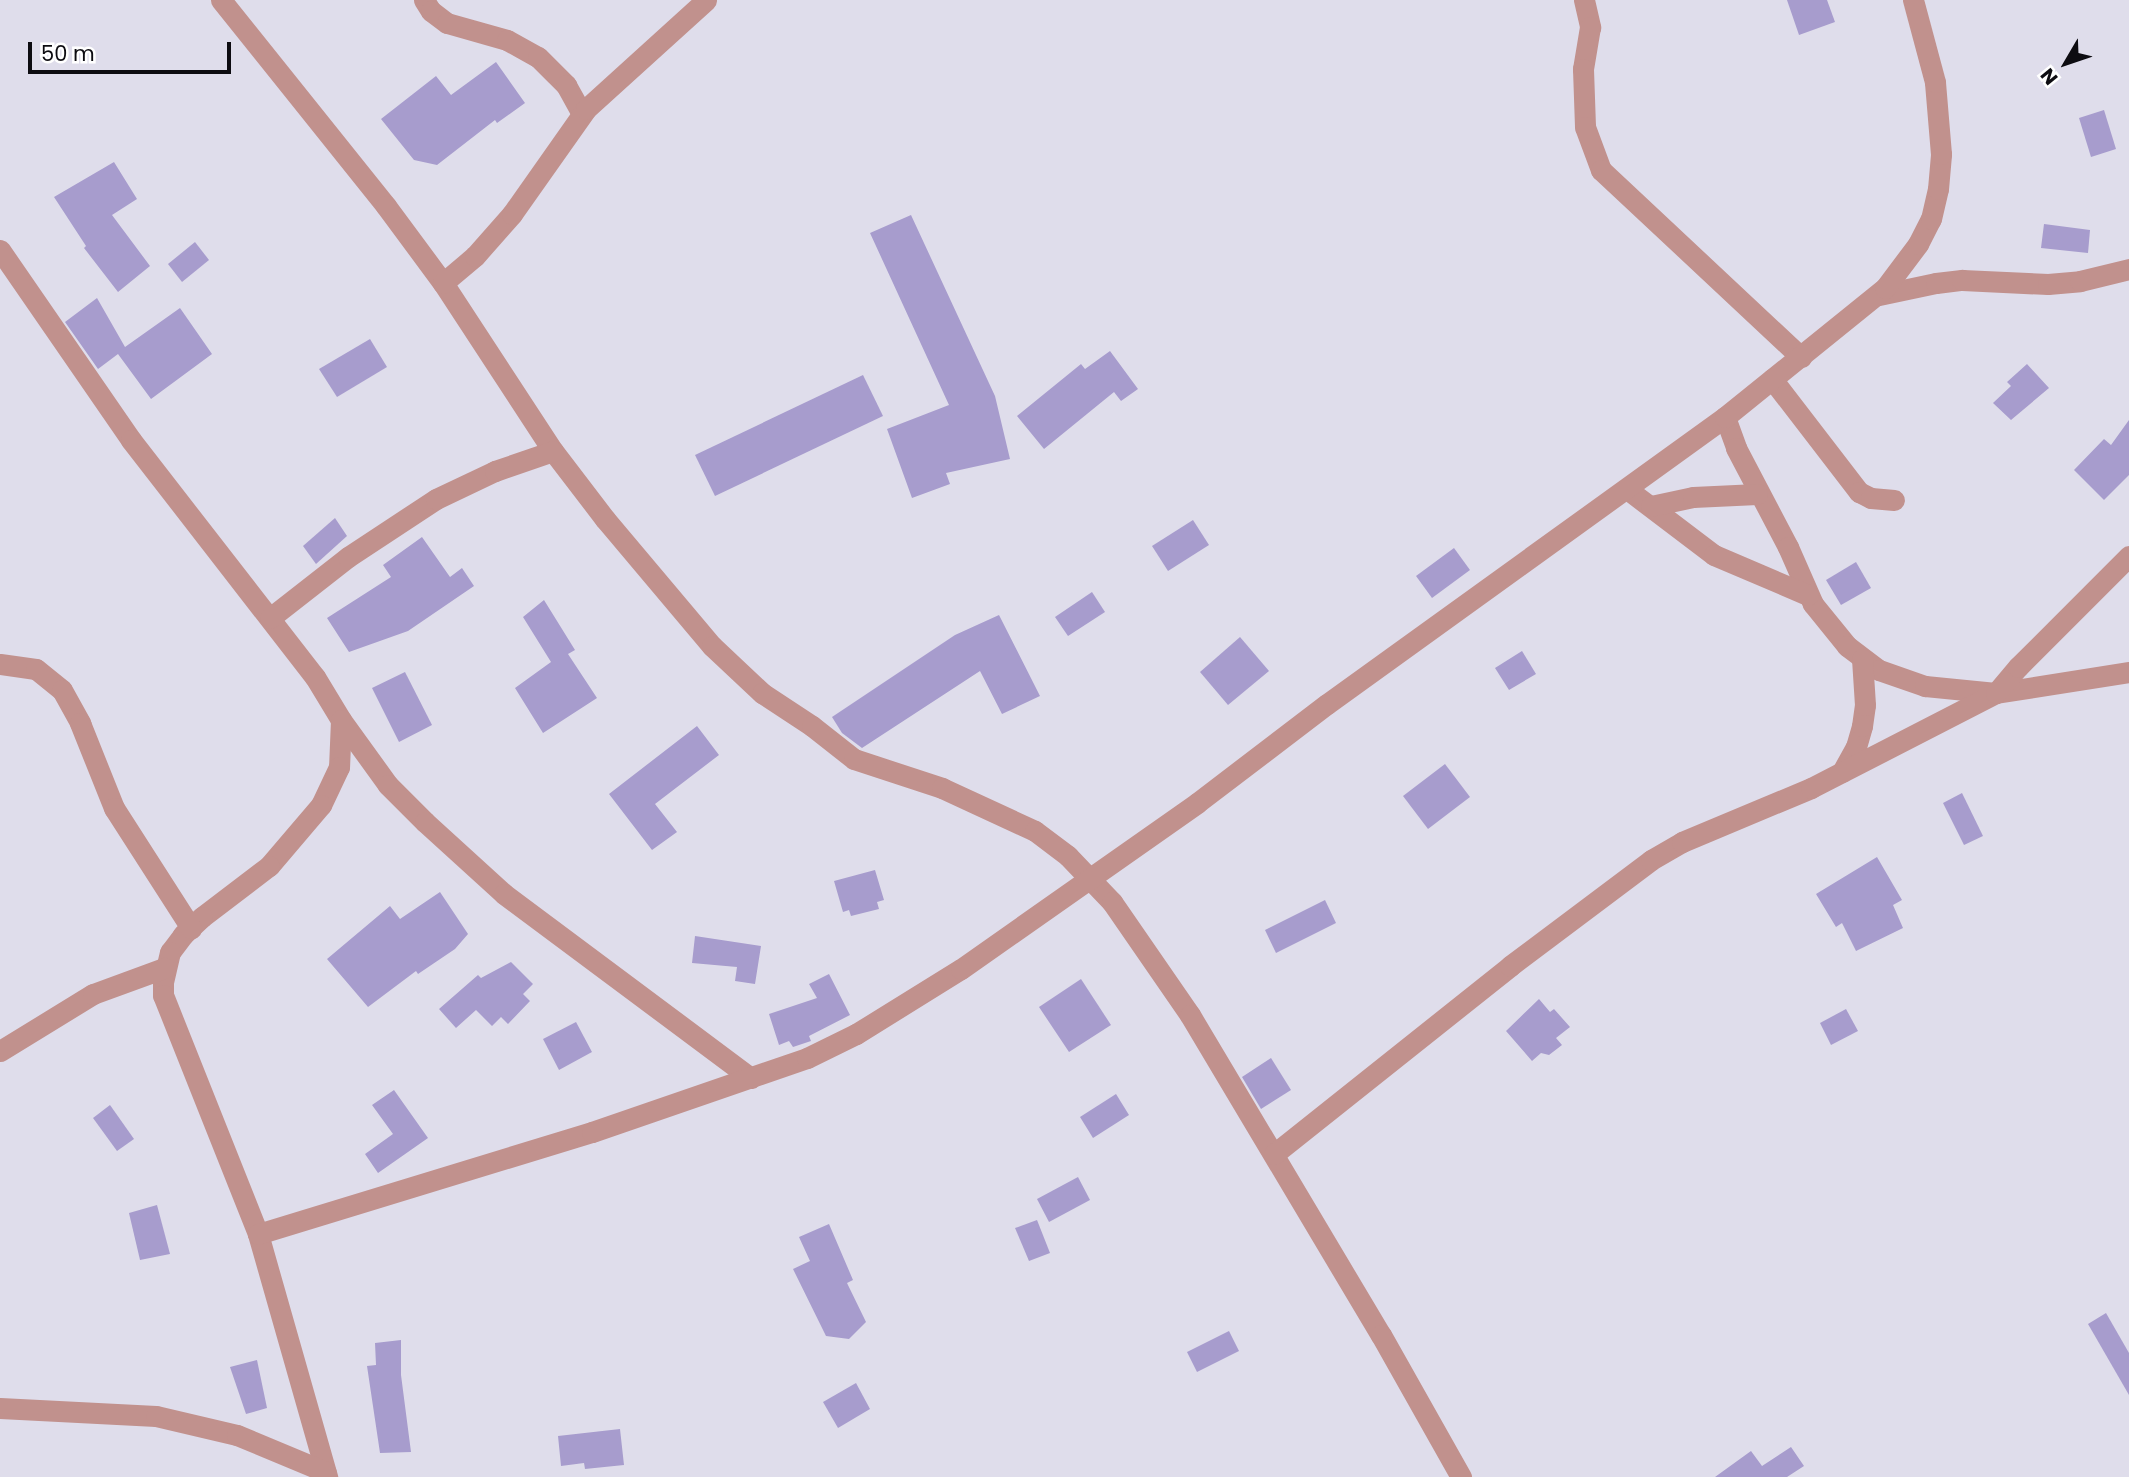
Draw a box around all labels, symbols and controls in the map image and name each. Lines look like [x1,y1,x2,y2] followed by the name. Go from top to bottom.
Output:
[32,28,234,72] scale bar
[2031,28,2101,98] north arrow
[41,39,95,68] text: 50 m
[2034,62,2064,91] text: N

